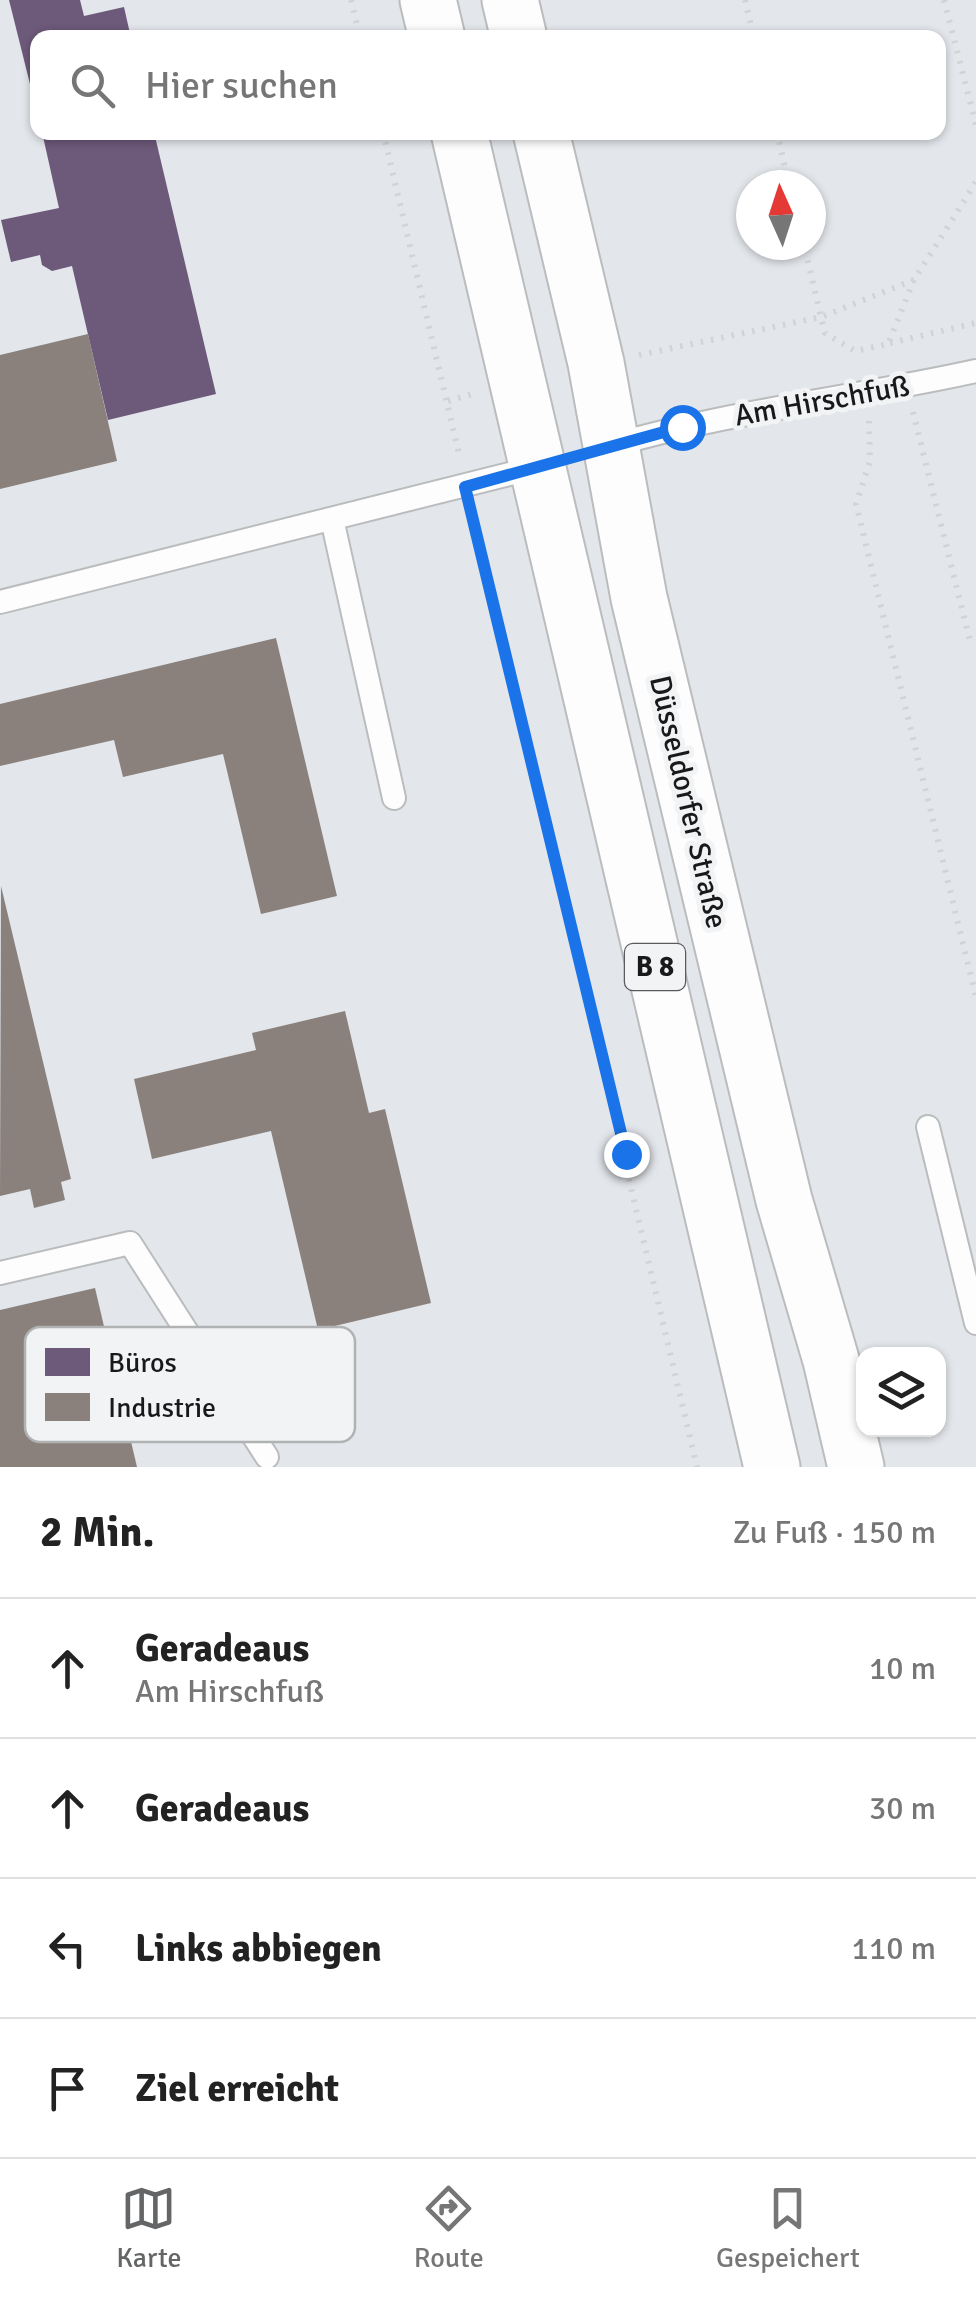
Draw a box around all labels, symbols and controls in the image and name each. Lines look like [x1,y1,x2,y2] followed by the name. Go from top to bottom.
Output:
[30,30,946,140] search box
[65,58,120,113] icon: search
[145,62,338,109] text: Hier suchen
[736,170,826,260] north arrow
[732,367,912,435] street label: Am Hirschfuß
[660,405,706,451] route start
[641,672,735,932] street label: Düsseldorfer Straße
[625,944,685,990] road number: B 8
[604,1132,650,1178] route end
[25,1327,355,1442] legend
[108,1346,177,1380] text: Büros
[856,1347,946,1437] map controls
[856,1347,946,1437] button: layers
[108,1391,216,1425] text: Industrie
[40,1507,154,1558] text: 2 Min.
[733,1513,936,1552] text: Zu Fuß · 150 m
[135,1625,309,1672] text: Geradeaus
[40,1641,95,1696] icon: ahead
[869,1649,936,1688] text: 10 m
[135,1672,324,1711] text: Am Hirschfuß
[40,1781,95,1836] icon: ahead
[135,1785,309,1832] text: Geradeaus
[869,1789,936,1828] text: 30 m
[40,1921,95,1976] icon: left
[135,1925,382,1972] text: Links abbiegen
[852,1929,936,1968] text: 110 m
[40,2061,95,2116] icon: arrive
[135,2065,339,2112] text: Ziel erreicht
[116,2181,181,2275] tab: Karte
[414,2181,484,2275] tab: Route
[716,2181,860,2275] tab: Gespeichert

